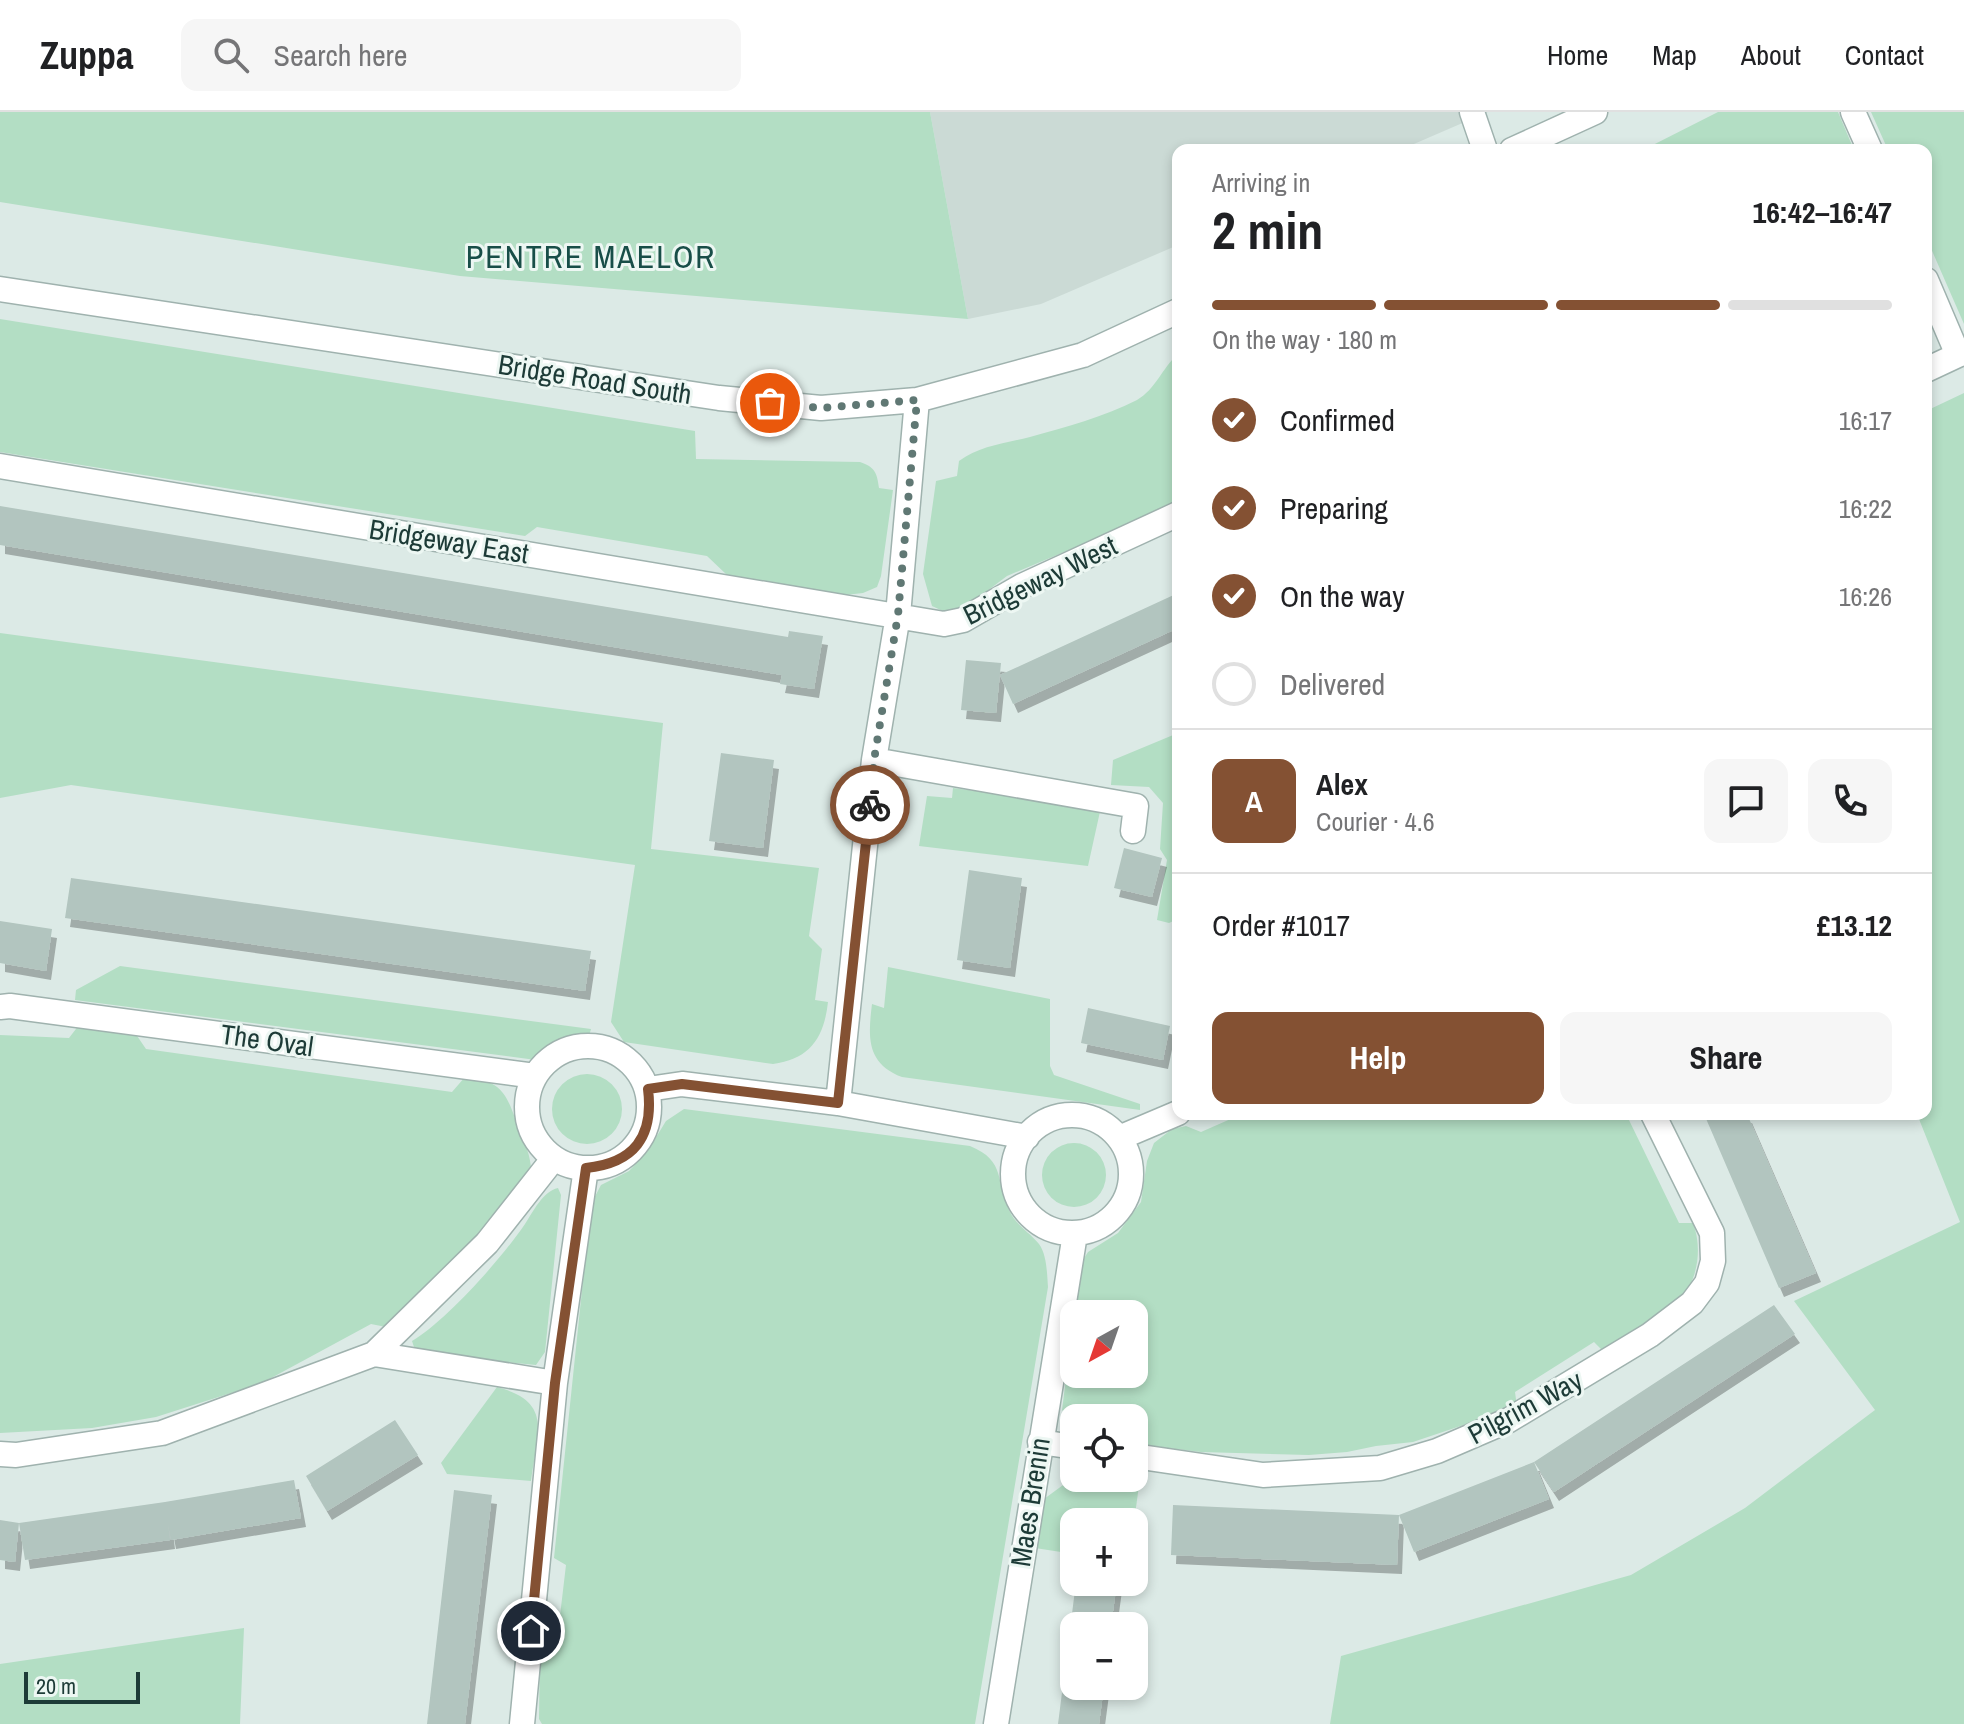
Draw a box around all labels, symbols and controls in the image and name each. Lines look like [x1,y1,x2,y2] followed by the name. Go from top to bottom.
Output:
[181,19,741,91] search box
[40,30,133,81] text: Zuppa
[209,33,253,77] icon: search
[273,35,408,75] text: Search here
[1547,36,1608,74] text: Home
[1652,36,1697,74] text: Map
[1741,36,1801,74] text: About
[1845,36,1924,74] text: Contact
[1212,165,1310,200] text: Arriving in
[1753,192,1892,232] text: 16:42–16:47
[1212,195,1323,265] text: 2 min
[466,235,716,278] district label: PENTRE MAELOR
[1212,322,1397,357] text: On the way · 180 m
[496,345,694,413] street label: Bridge Road South
[736,369,804,437] pin
[748,381,792,425] icon: bag
[1212,398,1256,442] icon: check
[1280,400,1395,440] text: Confirmed
[1839,403,1892,438] text: 16:17
[1212,486,1256,530] icon: check
[1280,488,1388,528] text: Preparing
[1839,491,1892,526] text: 16:22
[367,510,531,572] street label: Bridgeway East
[957,526,1123,634] street label: Bridgeway West
[1212,574,1256,618] icon: check
[1280,576,1404,616] text: On the way
[1839,579,1892,614] text: 16:26
[1280,664,1385,704] text: Delivered
[1704,759,1788,843] button: chat
[1808,759,1892,843] button: phone
[1316,764,1368,804] text: Alex
[830,765,910,845] courier
[1245,781,1263,821] text: A
[848,783,892,827] icon: bike
[1316,804,1435,839] text: Courier · 4.6
[1212,905,1350,945] text: Order #1017
[1817,905,1892,945] text: £13.12
[1212,1012,1544,1104] button: Help
[1560,1012,1892,1104] button: Share
[218,1015,316,1065] street label: The Oval
[1060,1300,1148,1388] north arrow
[1060,1300,1148,1700] map controls
[1461,1361,1589,1453] street label: Pilgrim Way
[1060,1404,1148,1492] button: locate
[1001,1435,1059,1569] street label: Maes Brenin
[1060,1508,1148,1596] button: +
[497,1597,565,1665] pin
[509,1609,553,1653] icon: home
[1060,1612,1148,1700] button: −
[24,1668,140,1704] scale bar
[36,1671,76,1701] text: 20 m

